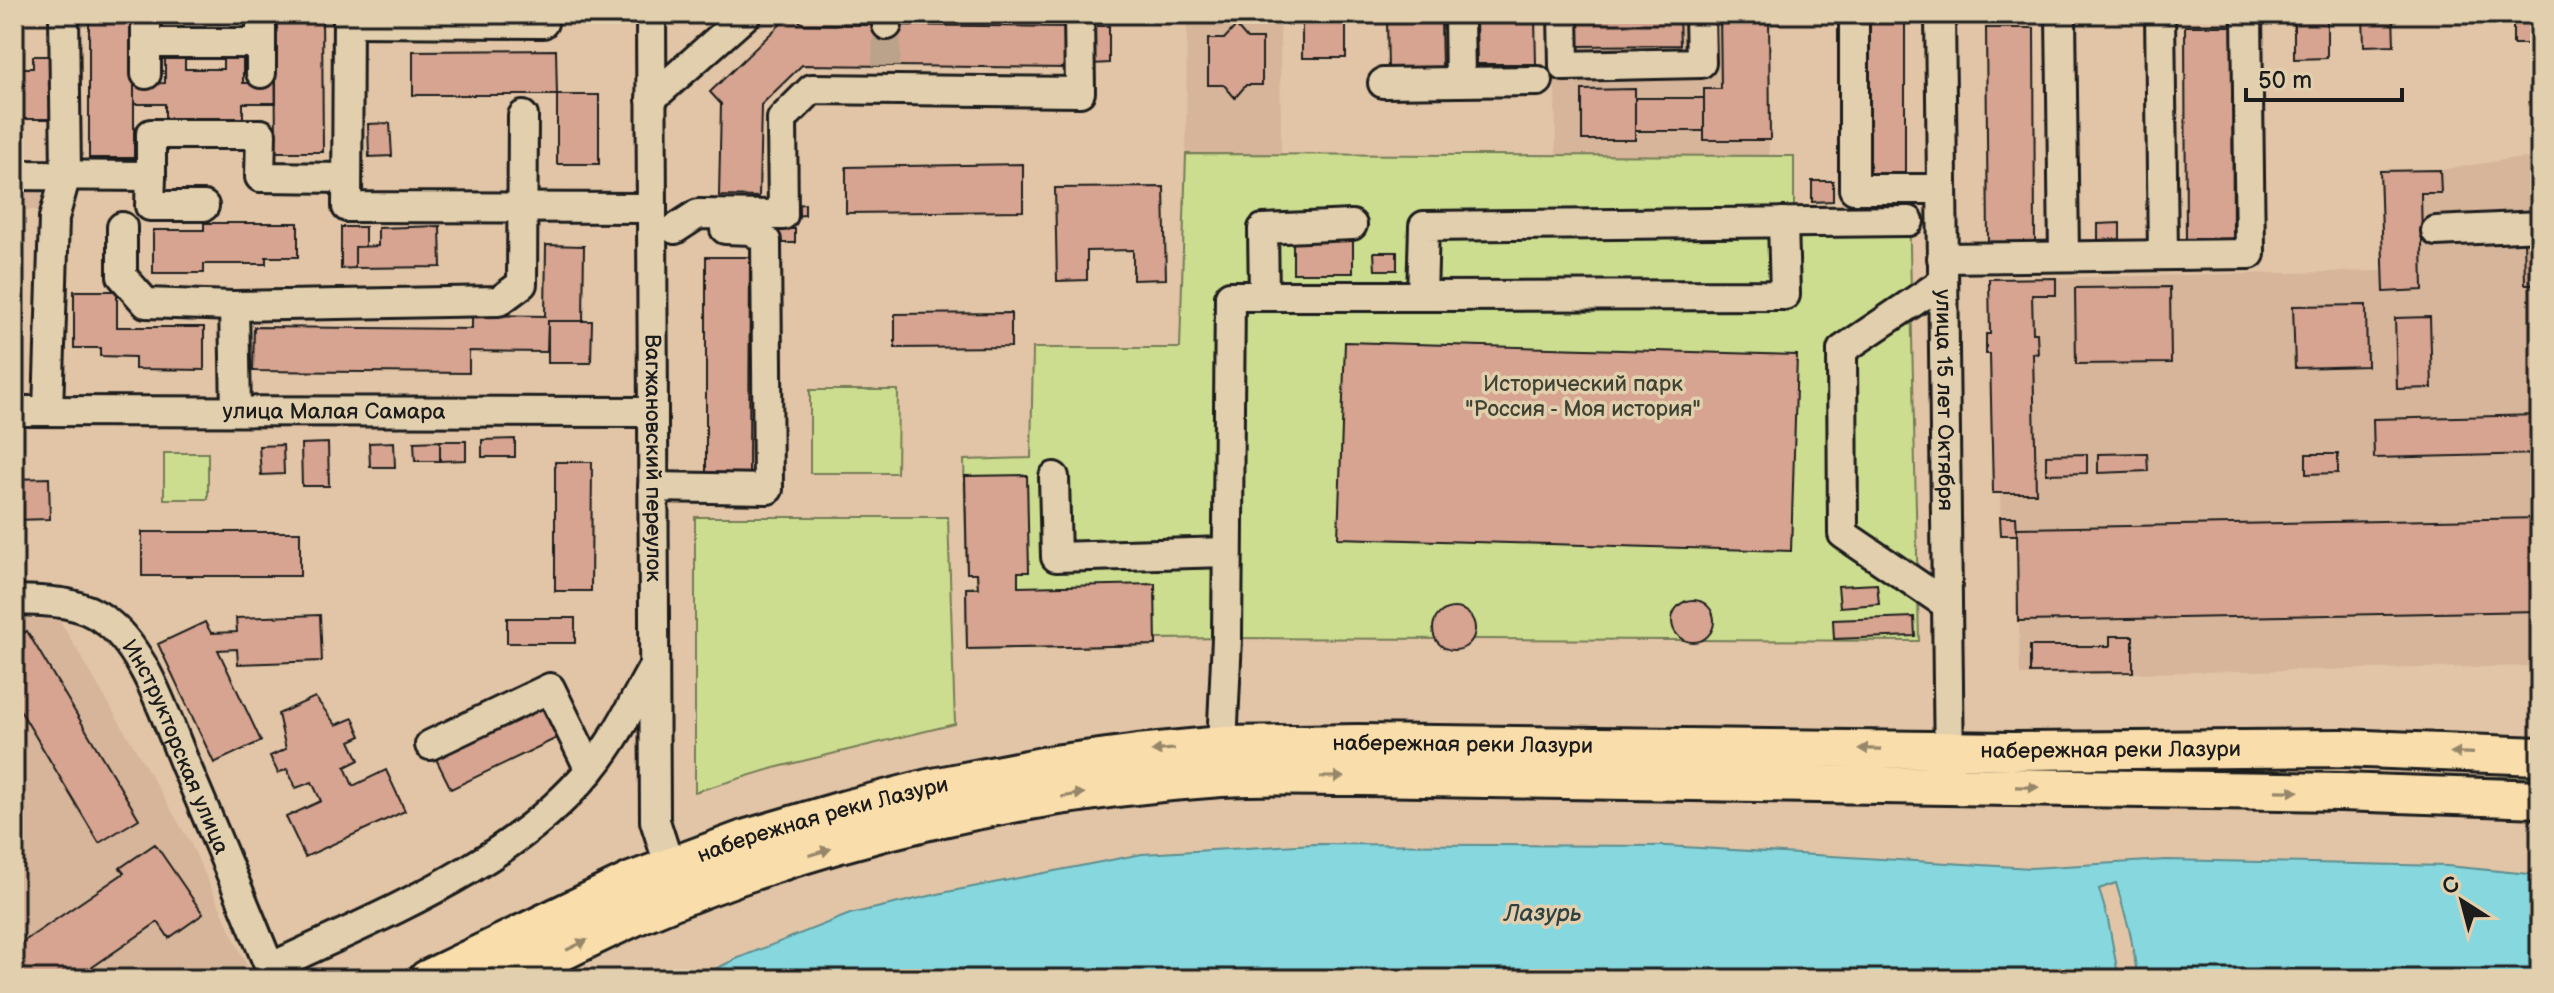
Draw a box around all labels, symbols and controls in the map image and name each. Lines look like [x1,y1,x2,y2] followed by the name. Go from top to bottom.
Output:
[2246,52,2402,102] scale bar
[2258,66,2312,95] text: 50 m
[1930,289,1959,511] street label: улица 15 лет Октября
[639,334,667,582] street label: Вагжановский переулок
[1465,371,1701,423] park label: Исторический парк "Россия - Моя история"
[223,398,445,425] street label: улица Малая Самара
[116,634,235,858] street label: Инструкторская улица
[1332,730,1593,759] street label: набережная реки Лазури
[1980,735,2241,765] street label: набережная реки Лазури
[1857,743,1882,755] one-way arrow
[1150,744,1175,757] one-way arrow
[2449,746,2474,759] one-way arrow
[693,771,951,869] street label: набережная реки Лазури
[1320,771,1345,783] one-way arrow
[2015,781,2040,794] one-way arrow
[2275,785,2300,797] one-way arrow
[1061,788,1086,801] one-way arrow
[808,845,832,858] one-way arrow
[2422,861,2502,941] north arrow
[2437,871,2465,901] text: С
[1502,899,1582,928] water label: Лазурь
[566,938,589,952] one-way arrow

